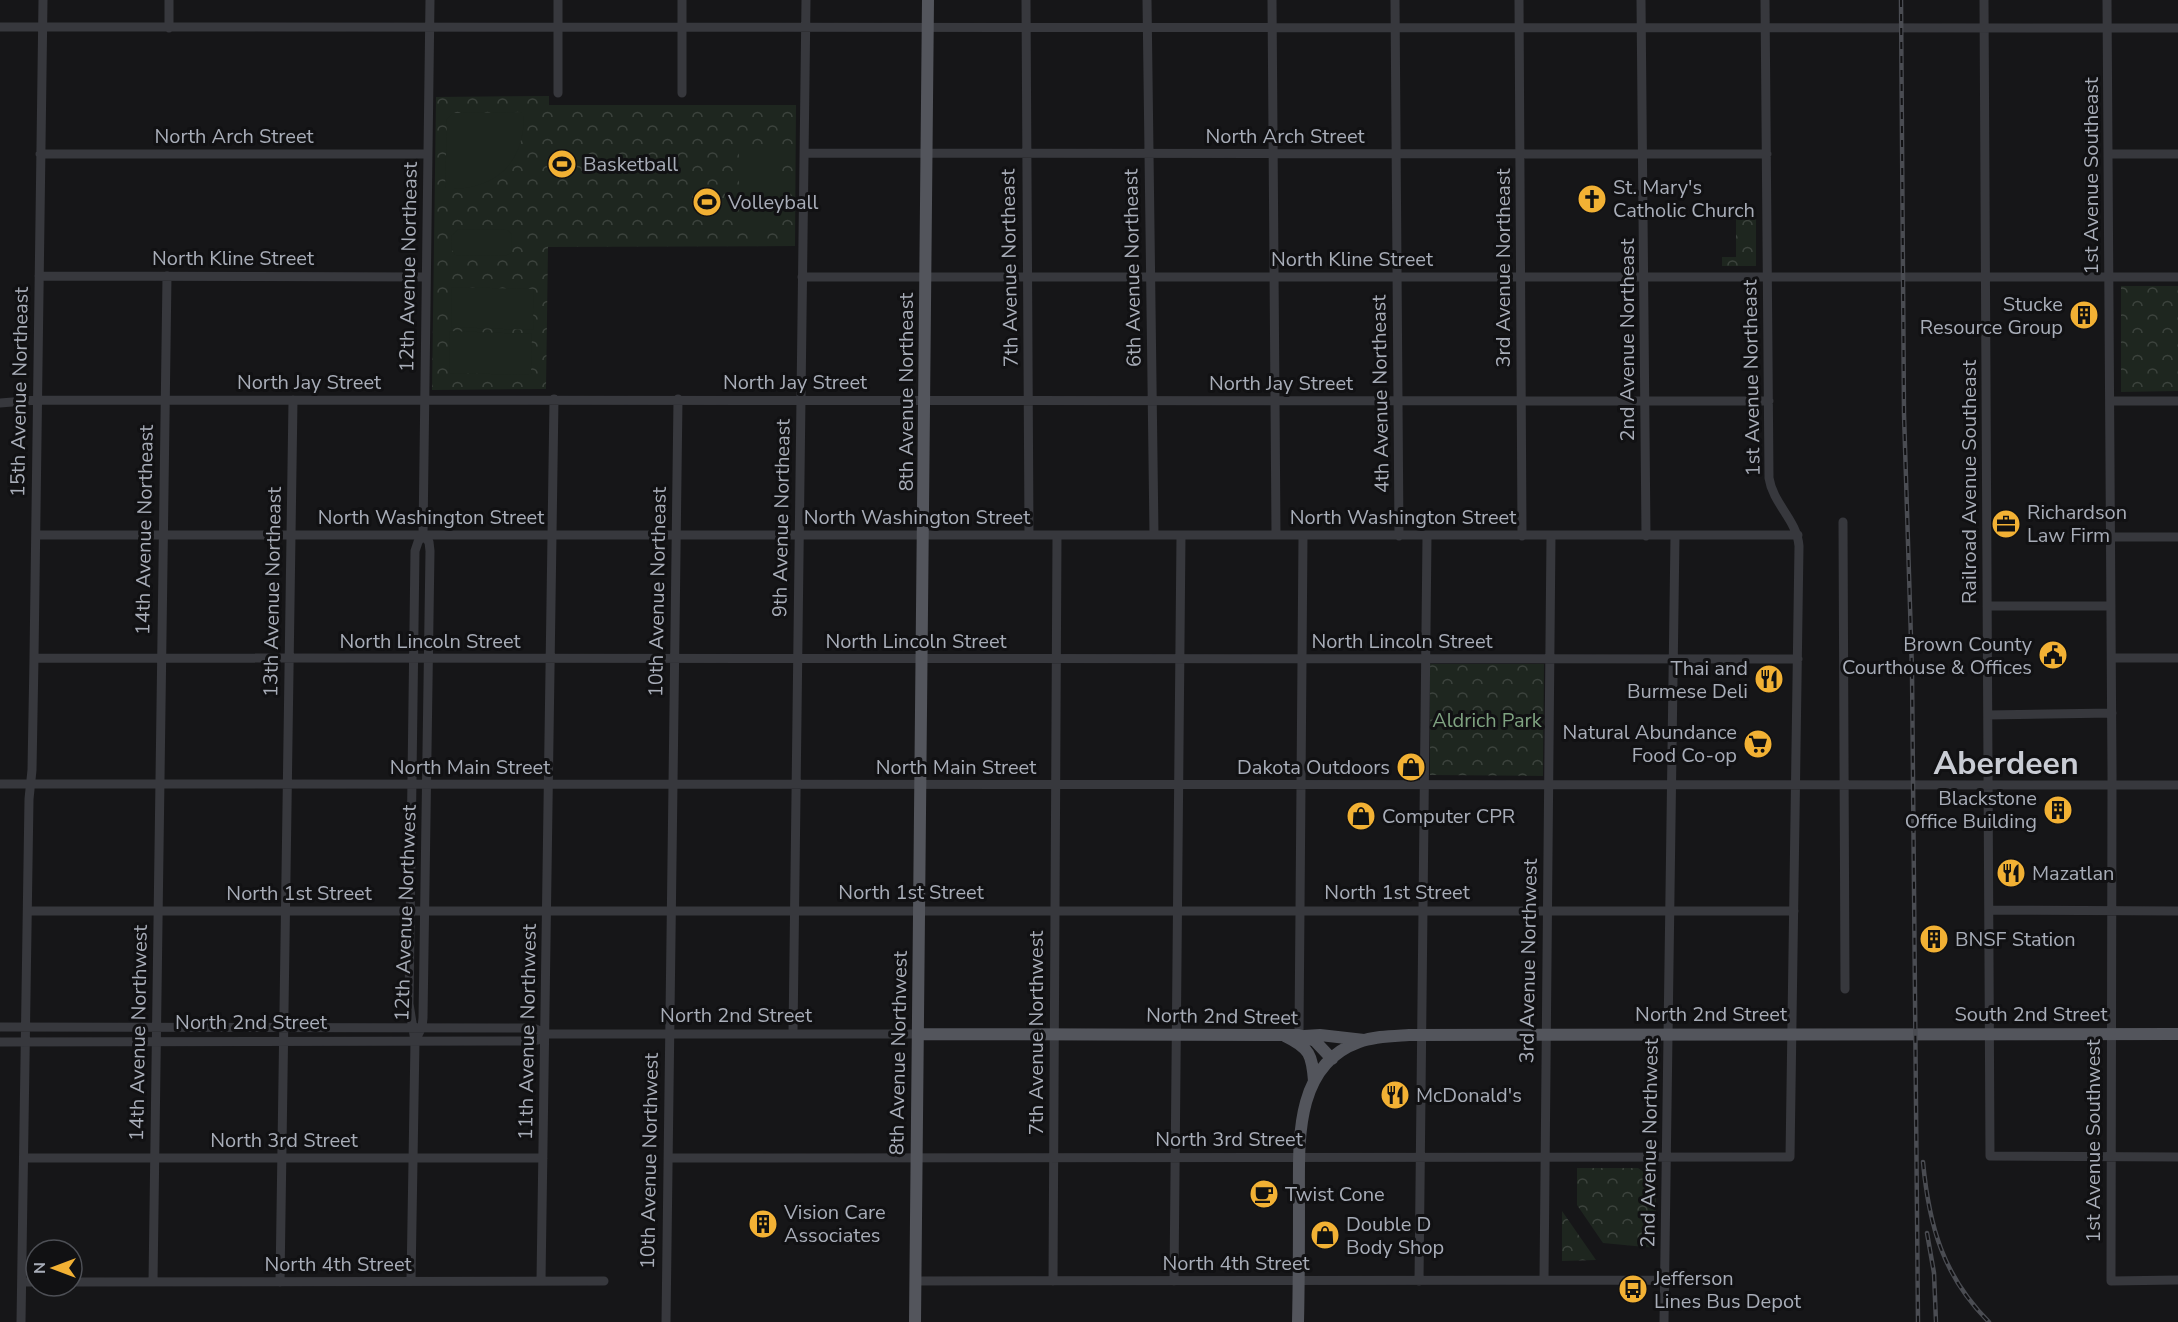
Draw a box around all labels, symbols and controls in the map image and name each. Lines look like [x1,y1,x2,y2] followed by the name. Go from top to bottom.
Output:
[2078,76,2105,275] street label: 1st Avenue Southeast
[154,123,315,150] street label: North Arch Street
[1205,123,1366,150] street label: North Arch Street
[546,148,578,180] sports icon: Basketball
[583,151,678,178] place label: Basketball
[393,161,424,372] street label: 12th Avenue Northeast
[994,168,1025,367] street label: 7th Avenue Northeast
[1117,168,1148,367] street label: 6th Avenue Northeast
[1490,168,1517,367] street label: 3rd Avenue Northeast
[1613,174,1755,224] place label: St. Mary's Catholic Church
[1576,183,1608,215] church icon: St. Mary's Catholic Church
[691,186,723,218] sports icon: Volleyball
[727,189,818,216] place label: Volleyball
[1614,237,1641,442] street label: 2nd Avenue Northeast
[152,245,315,272] street label: North Kline Street
[1271,246,1434,273] street label: North Kline Street
[1736,278,1767,477] street label: 1st Avenue Northeast
[4,286,35,497] street label: 15th Avenue Northeast
[1920,291,2063,341] place label: Stucke Resource Group
[893,292,920,491] street label: 8th Avenue Northeast
[1365,294,1396,493] street label: 4th Avenue Northeast
[2068,299,2100,331] building icon: Stucke Resource Group
[1956,359,1983,604] street label: Railroad Avenue Southeast
[237,369,382,396] street label: North Jay Street
[723,369,868,396] street label: North Jay Street
[1209,370,1354,397] street label: North Jay Street
[766,418,797,617] street label: 9th Avenue Northeast
[129,424,160,635] street label: 14th Avenue Northeast
[257,486,288,697] street label: 13th Avenue Northeast
[642,486,673,697] street label: 10th Avenue Northeast
[2027,499,2127,549] place label: Richardson Law Firm
[318,504,545,531] street label: North Washington Street
[804,504,1031,531] street label: North Washington Street
[1290,504,1517,531] street label: North Washington Street
[1990,508,2022,540] office icon: Richardson Law Firm
[339,628,522,655] street label: North Lincoln Street
[825,628,1008,655] street label: North Lincoln Street
[1311,628,1494,655] street label: North Lincoln Street
[1842,631,2033,681] place label: Brown County Courthouse & Offices
[2037,639,2069,671] public building icon: Brown County Courthouse & Offices
[1627,655,1748,705] place label: Thai and Burmese Deli
[1753,663,1785,695] restaurant icon: Thai and Burmese Deli
[1432,707,1543,734] park label: Aldrich Park
[1563,719,1737,769] place label: Natural Abundance Food Co-op
[1742,728,1774,760] supermarket icon: Natural Abundance Food Co-op
[1933,742,2079,785] district label: Aberdeen
[1395,751,1427,783] shop icon: Dakota Outdoors
[390,754,551,781] street label: North Main Street
[876,754,1037,781] street label: North Main Street
[1237,754,1390,781] place label: Dakota Outdoors
[1905,785,2037,835] place label: Blackstone Office Building
[2042,794,2074,826] building icon: Blackstone Office Building
[1345,800,1377,832] shop icon: Computer CPR
[388,803,423,1022] street label: 12th Avenue Northwest
[1382,803,1515,830] place label: Computer CPR
[1513,857,1544,1064] street label: 3rd Avenue Northwest
[1995,857,2027,889] restaurant icon: Mazatlan
[2032,860,2114,887] place label: Mazatlan
[838,879,985,906] street label: North 1st Street
[1324,879,1471,906] street label: North 1st Street
[226,880,373,907] street label: North 1st Street
[512,923,543,1140] street label: 11th Avenue Northwest
[1918,923,1950,955] building icon: BNSF Station
[123,924,154,1141] street label: 14th Avenue Northwest
[1955,926,2076,953] place label: BNSF Station
[1023,930,1050,1135] street label: 7th Avenue Northwest
[883,950,914,1155] street label: 8th Avenue Northwest
[1635,1001,1788,1028] street label: North 2nd Street
[1955,1001,2108,1028] street label: South 2nd Street
[660,1002,813,1029] street label: North 2nd Street
[1146,1002,1299,1031] street label: North 2nd Street
[175,1009,328,1036] street label: North 2nd Street
[1634,1037,1665,1248] street label: 2nd Avenue Northwest
[2080,1038,2107,1243] street label: 1st Avenue Southwest
[634,1052,665,1269] street label: 10th Avenue Northwest
[1379,1079,1411,1111] restaurant icon: McDonald's
[1416,1082,1522,1109] place label: McDonald's
[1155,1126,1304,1153] street label: North 3rd Street
[210,1127,359,1154] street label: North 3rd Street
[1248,1178,1280,1210] cafe icon: Twist Cone
[1285,1181,1385,1208] place label: Twist Cone
[783,1199,886,1249] place label: Vision Care Associates
[747,1208,779,1240] building icon: Vision Care Associates
[1346,1211,1444,1261] place label: Double D Body Shop
[1309,1219,1341,1251] shop icon: Double D Body Shop
[24,1238,84,1298] north arrow
[1162,1250,1311,1277] street label: North 4th Street
[264,1251,413,1278] street label: North 4th Street
[29,1262,51,1274] text: N
[1653,1265,1802,1315] place label: Jefferson Lines Bus Depot
[1617,1273,1649,1305] bus stop icon: Jefferson Lines Bus Depot

